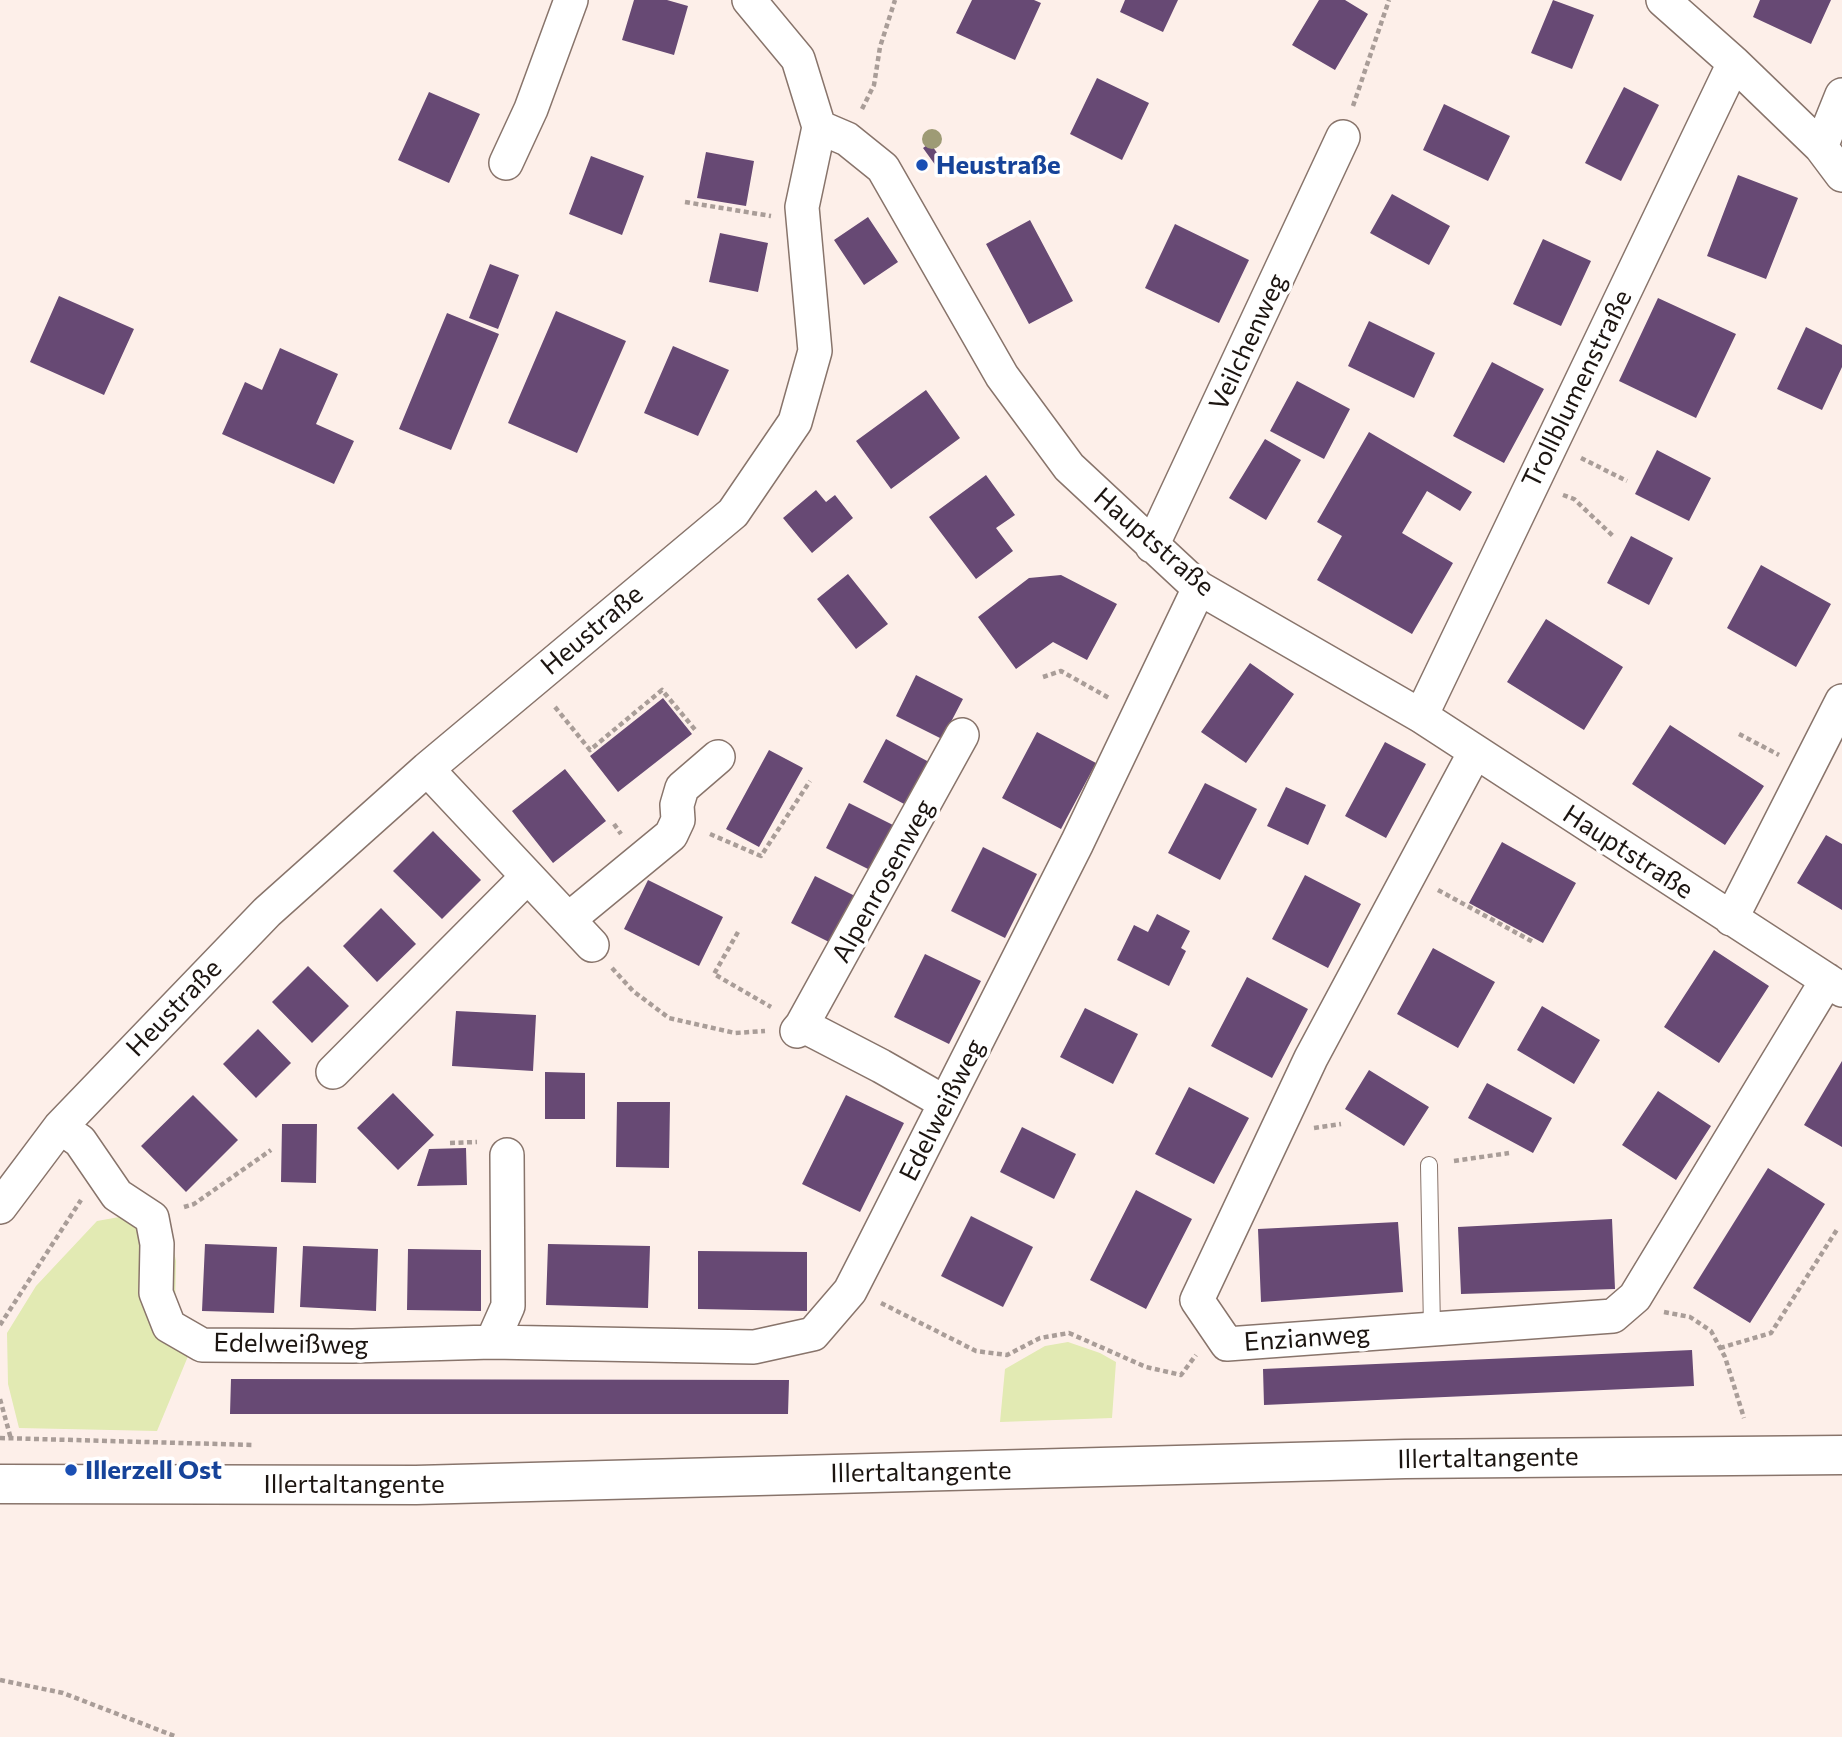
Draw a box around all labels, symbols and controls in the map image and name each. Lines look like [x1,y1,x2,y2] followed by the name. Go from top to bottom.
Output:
[936,149,1061,181] place label: Heustraße
[914,157,930,173] marker: Heustraße
[1203,269,1293,415] street label: Veilchenweg
[1516,285,1638,493] street label: Trollblumenstraße
[1088,481,1220,603] street label: Hauptstraße
[535,578,649,682] street label: Heustraße
[825,794,941,968] street label: Alpenrosenweg
[1557,798,1699,906] street label: Hauptstraße
[120,953,228,1063] street label: Heustraße
[893,1034,991,1186] street label: Edelweißweg
[1243,1318,1371,1358] street label: Enzianweg
[213,1327,369,1361] street label: Edelweißweg
[1397,1441,1579,1475] street label: Illertaltangente
[85,1454,222,1486] place label: Illerzell Ost
[830,1455,1012,1489] street label: Illertaltangente
[63,1462,79,1478] marker: Illerzell Ost
[263,1468,445,1500] street label: Illertaltangente

